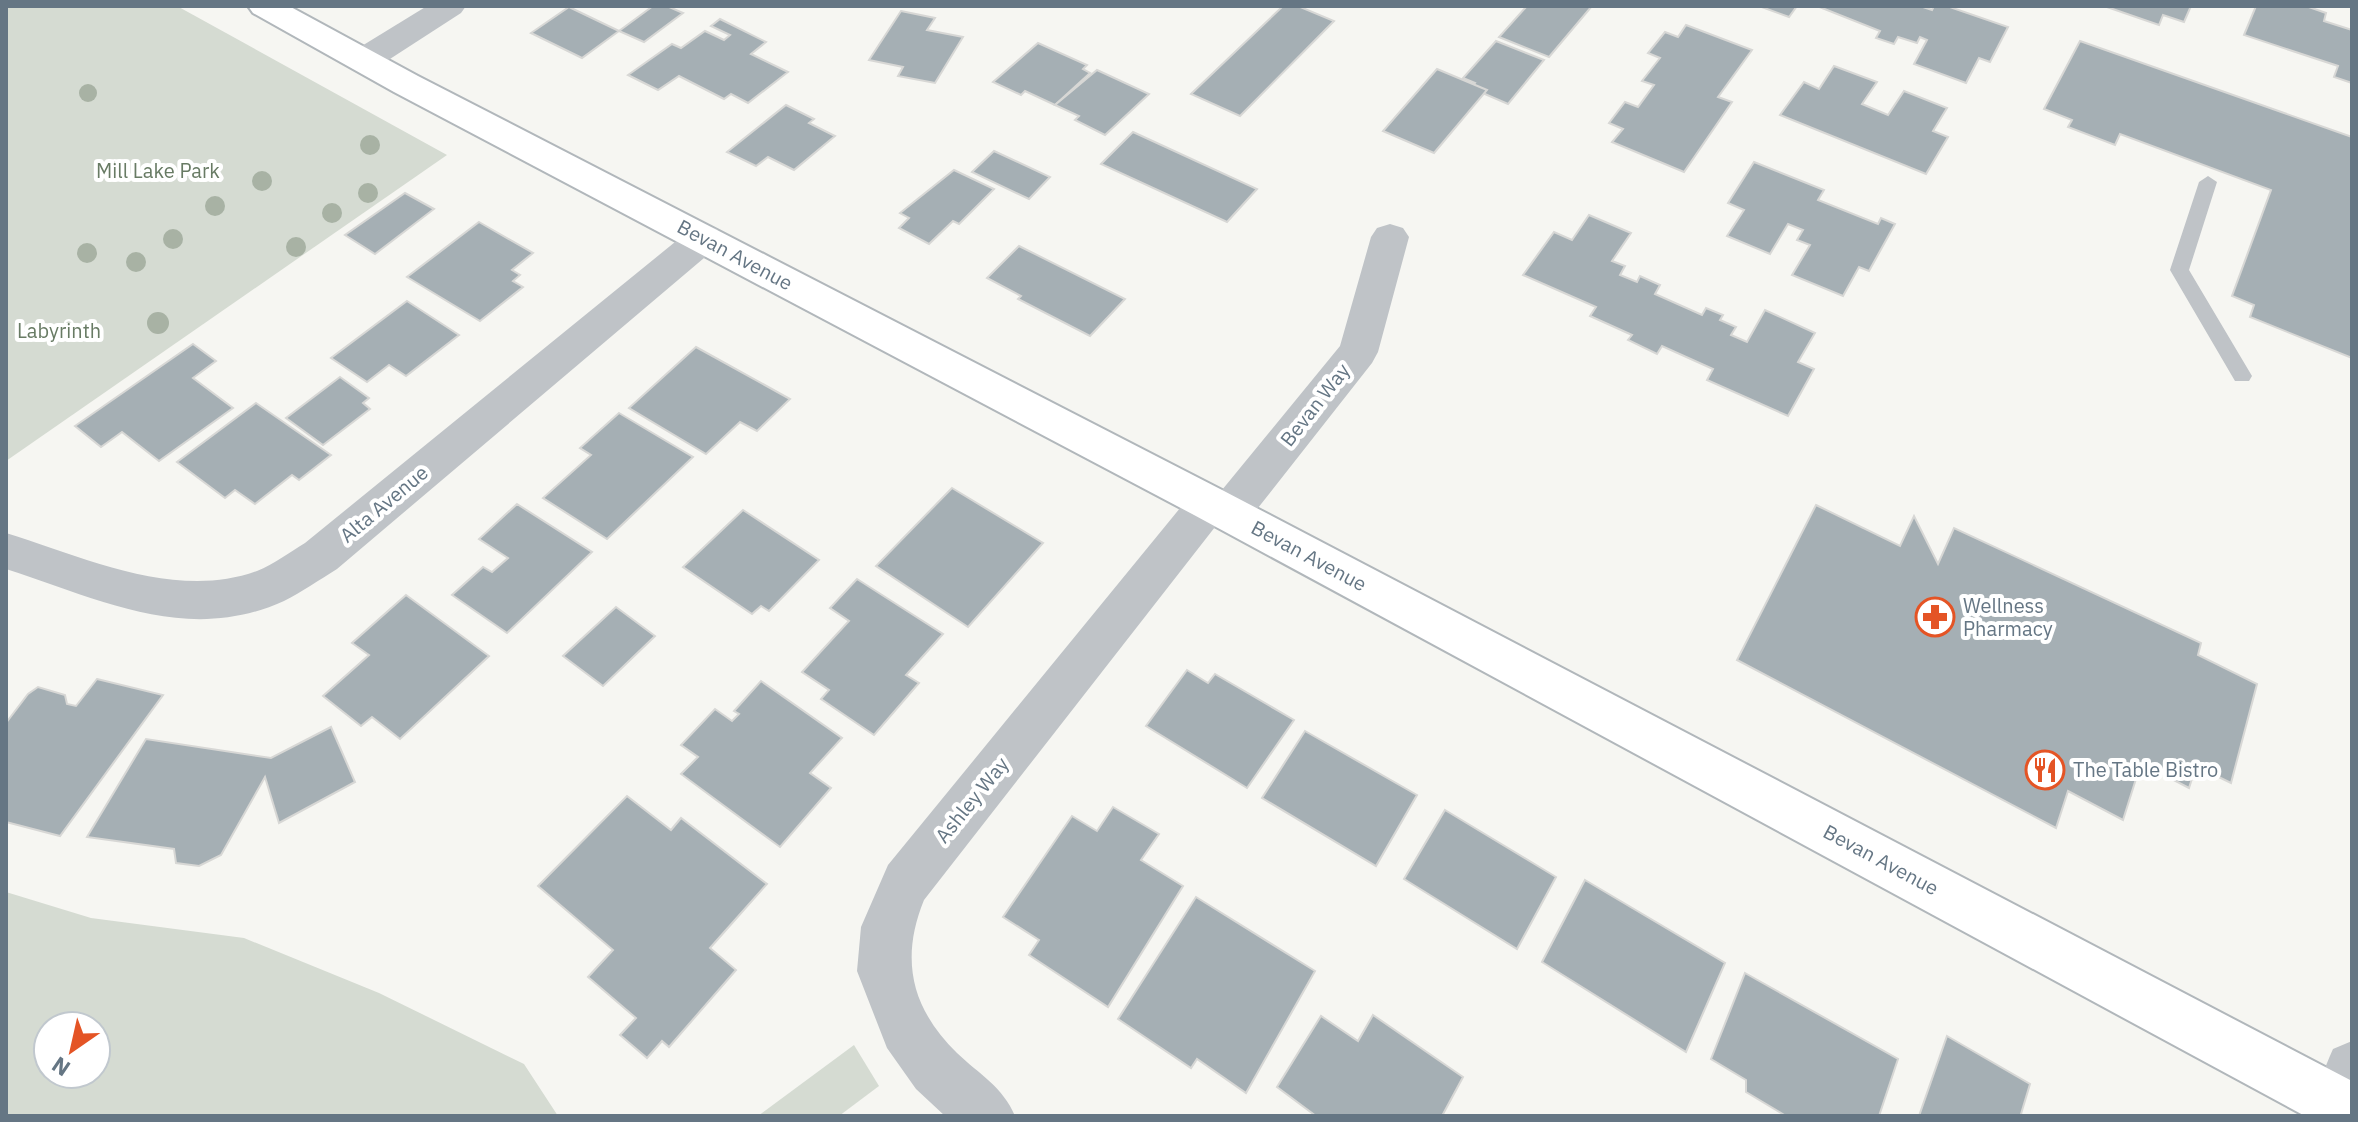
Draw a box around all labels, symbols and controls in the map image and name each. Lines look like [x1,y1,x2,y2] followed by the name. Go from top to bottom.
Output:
[96,157,220,184] park label: Mill Lake Park
[673,213,798,296] street label: Bevan Avenue
[17,317,101,344] park label: Labyrinth
[1274,358,1356,452] street label: Bevan Way
[334,459,433,548] street label: Alta Avenue
[1247,514,1372,597] street label: Bevan Avenue
[1963,592,2053,642] place label: Wellness Pharmacy
[1914,596,1956,638] pharmacy icon: Wellness Pharmacy
[2024,749,2066,791] restaurant icon: The Table Bistro
[929,751,1015,848] street label: Ashley Way
[2073,756,2218,783] place label: The Table Bistro
[1819,818,1944,901] street label: Bevan Avenue
[32,1010,112,1090] north arrow
[46,1051,75,1083] text: N

